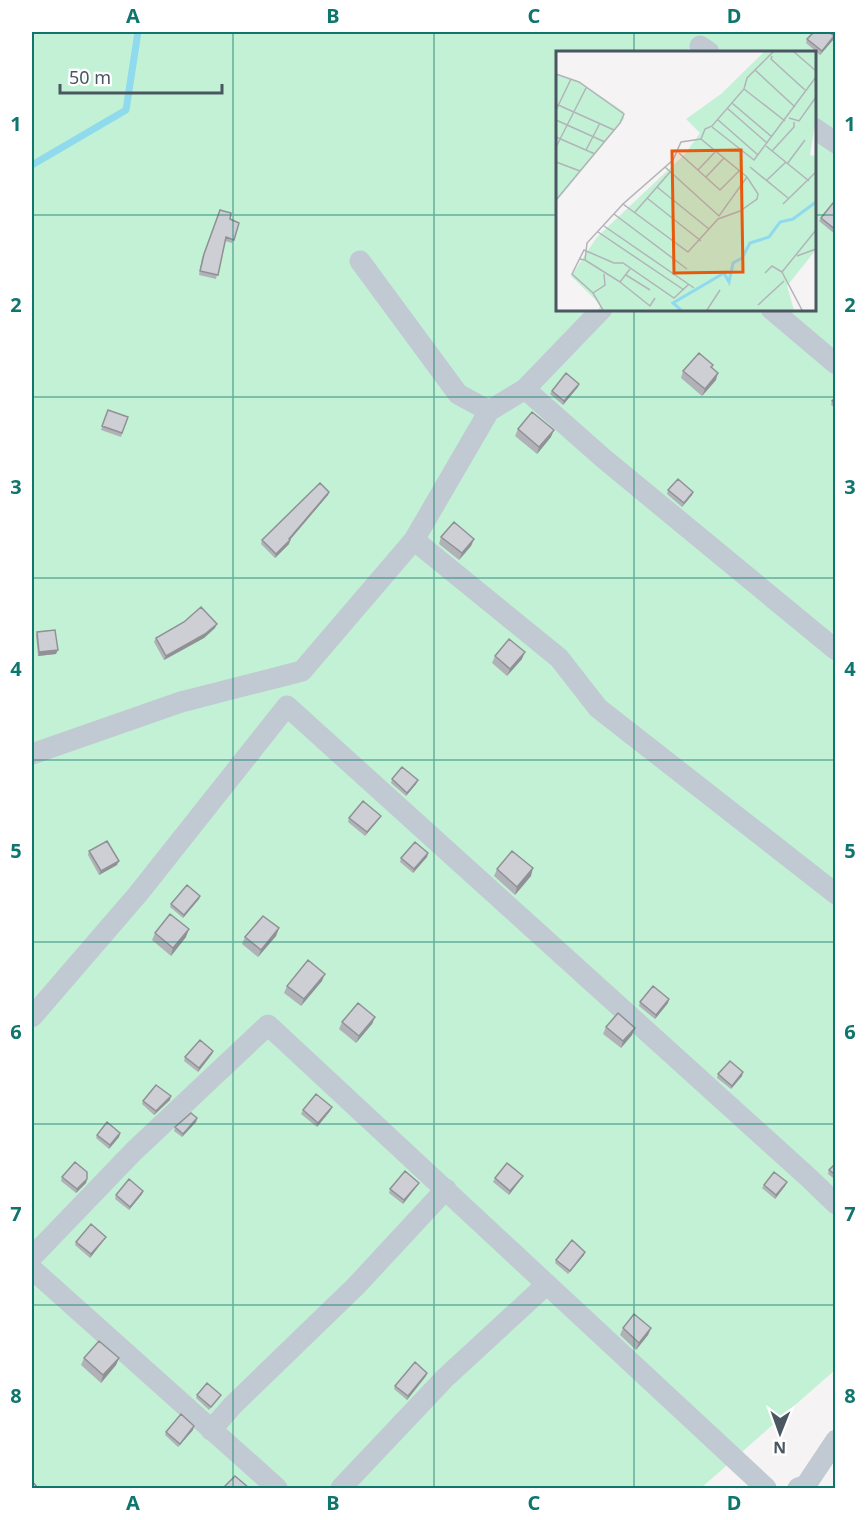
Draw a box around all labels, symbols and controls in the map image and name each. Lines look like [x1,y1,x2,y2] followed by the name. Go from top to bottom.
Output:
[126,2,140,29] text: A
[326,2,340,29] text: B
[528,2,541,29] text: C
[727,2,741,29] text: D
[556,51,816,310] inset map
[60,57,222,95] scale bar
[69,65,111,89] text: 50 m
[10,110,22,137] text: 1
[844,110,856,137] text: 1
[10,291,22,318] text: 2
[844,291,856,318] text: 2
[10,473,22,500] text: 3
[844,473,856,500] text: 3
[10,655,22,682] text: 4
[844,655,856,682] text: 4
[10,837,22,864] text: 5
[844,837,856,864] text: 5
[10,1018,22,1045] text: 6
[844,1018,856,1045] text: 6
[10,1200,22,1227] text: 7
[844,1200,856,1227] text: 7
[10,1382,22,1409] text: 8
[844,1382,856,1409] text: 8
[750,1403,810,1463] north arrow
[773,1437,786,1459] text: N
[126,1489,140,1516] text: A
[326,1489,340,1516] text: B
[528,1489,541,1516] text: C
[727,1489,741,1516] text: D

